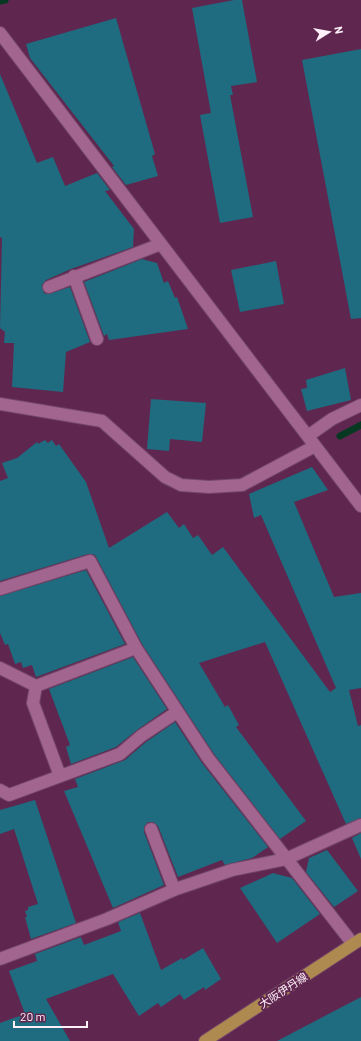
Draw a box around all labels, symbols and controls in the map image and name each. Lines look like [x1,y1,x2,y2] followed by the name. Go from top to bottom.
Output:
[309,12,349,52] north arrow
[332,25,346,35] text: N
[256,970,310,1010] street label: 大阪伊丹線
[14,1003,87,1029] scale bar
[20,1009,46,1023] text: 20 m

